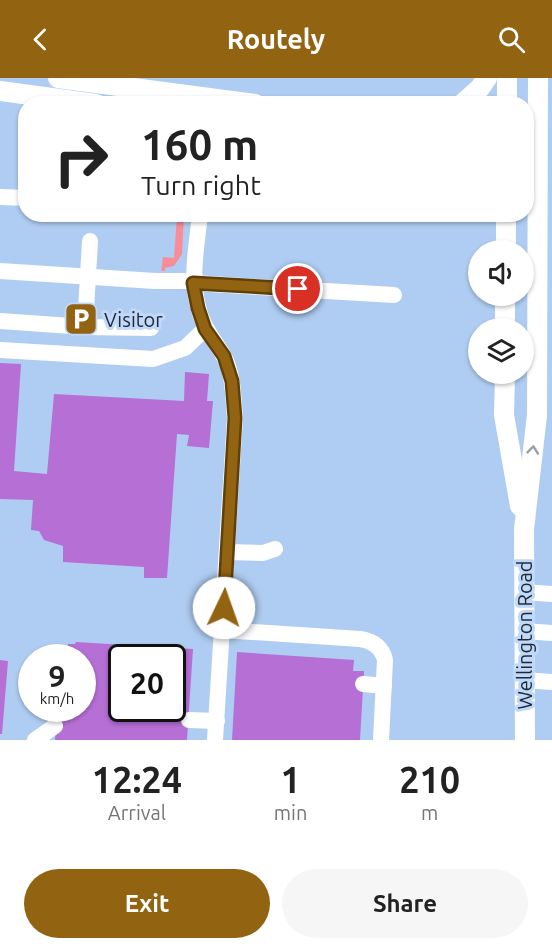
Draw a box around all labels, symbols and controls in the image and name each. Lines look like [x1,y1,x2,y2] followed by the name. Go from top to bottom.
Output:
[24,23,57,56] icon: back
[495,23,528,56] icon: search
[227,24,325,54] text: Routely
[42,120,120,198] icon: right
[141,121,258,168] text: 160 m
[141,170,261,200] text: Turn right
[468,240,534,384] map controls
[468,240,534,306] button: sound
[272,263,323,314] pin
[281,272,314,305] icon: arrive
[63,301,99,337] parking icon: Visitor
[104,308,163,331] place label: Visitor
[468,318,534,384] button: layers
[526,446,539,455] one-way arrow
[513,560,536,710] street label: Wellington Road
[192,576,256,640] position arrow
[108,644,186,722] speed limit sign: 20
[49,659,65,693] text: 9
[40,690,74,707] text: km/h
[92,759,182,800] text: 12:24
[280,759,301,800] text: 1
[399,759,460,800] text: 210
[108,801,166,824] text: Arrival
[274,801,307,824] text: min
[421,801,438,824] text: m
[24,869,270,938] button: Exit
[282,869,528,938] button: Share

